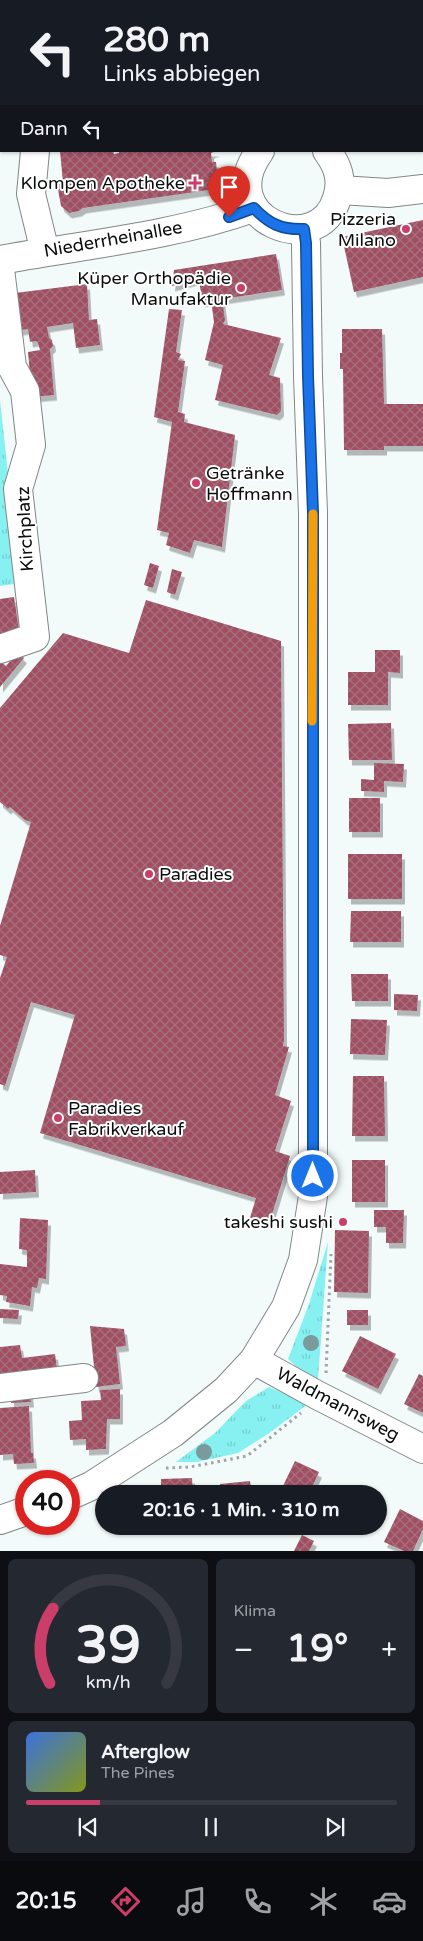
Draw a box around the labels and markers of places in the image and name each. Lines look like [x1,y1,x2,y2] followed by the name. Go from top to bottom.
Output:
[208,166,250,217] pin
[20,172,185,194] place label: Klompen Apotheke
[189,177,201,189] marker: Klompen Apotheke
[330,208,396,251] place label: Pizzeria Milano
[400,223,412,235] marker: Pizzeria Milano
[77,267,231,310] place label: Küper Orthopädie Manufaktur
[235,282,247,294] marker: Küper Orthopädie Manufaktur
[206,462,293,505] place label: Getränke Hoffmann
[190,477,202,489] marker: Getränke Hoffmann
[159,863,232,885] place label: Paradies
[143,868,155,880] marker: Paradies
[68,1097,184,1140] place label: Paradies Fabrikverkauf
[52,1112,64,1124] marker: Paradies Fabrikverkauf
[224,1211,333,1233] place label: takeshi sushi
[337,1216,349,1228] marker: takeshi sushi

